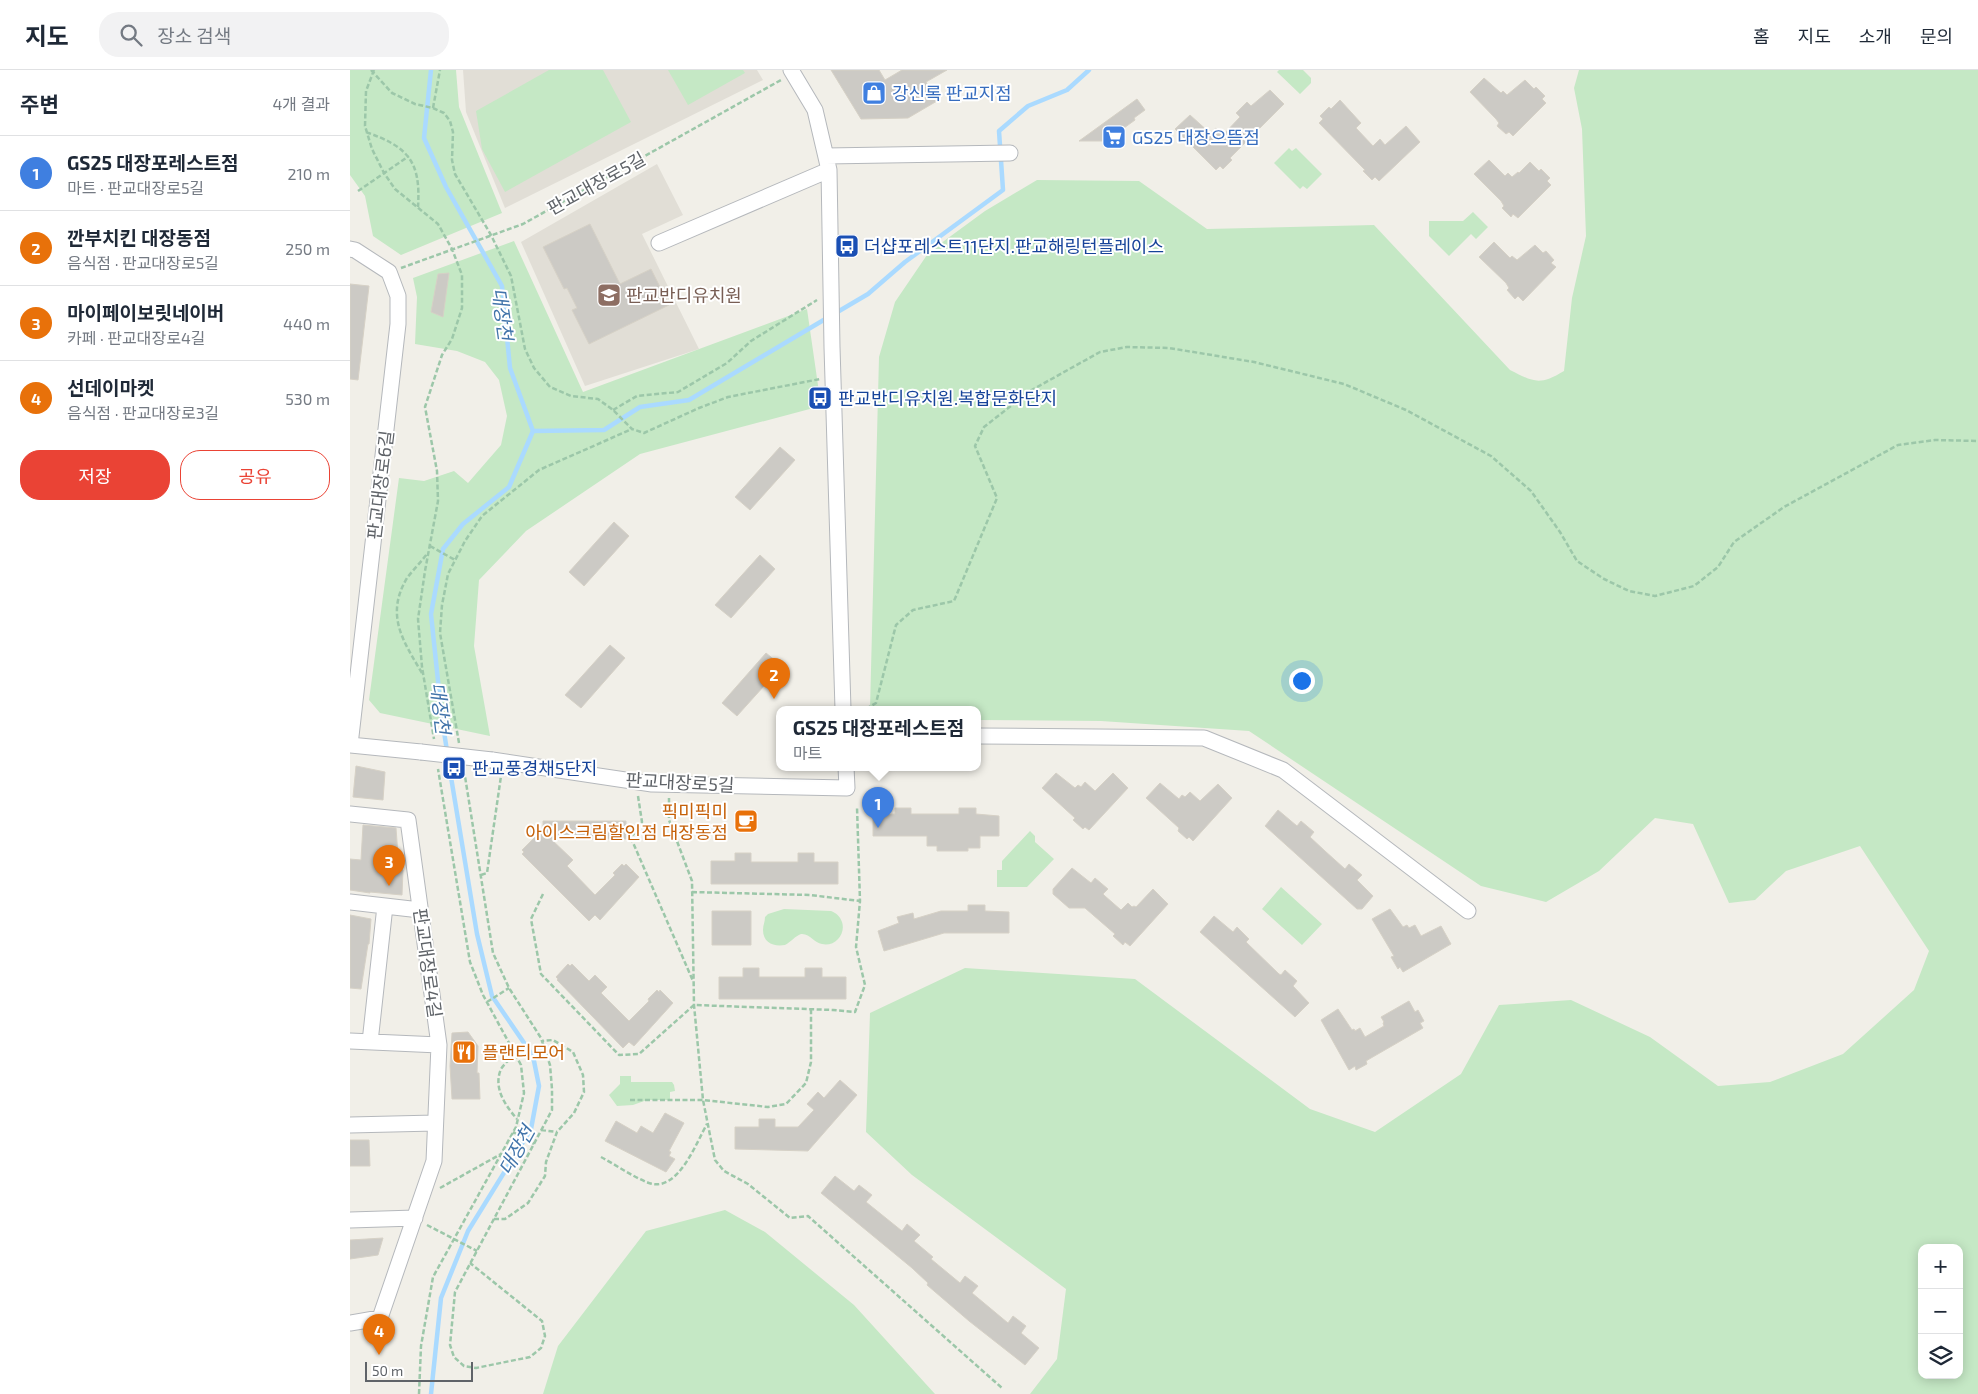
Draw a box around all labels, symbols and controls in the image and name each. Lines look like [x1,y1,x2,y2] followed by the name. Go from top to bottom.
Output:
[99,12,449,57] search box
[25,21,69,50] text: 지도
[117,21,145,49] icon: search
[157,24,231,47] text: 장소 검색
[1753,25,1770,47] text: 홈
[1798,25,1831,47] text: 지도
[1859,25,1892,47] text: 소개
[1920,25,1953,47] text: 문의
[861,80,887,106] shop icon: 강신록 판교지점
[892,82,1012,104] place label: 강신록 판교지점
[20,91,59,116] text: 주변
[272,94,330,113] text: 4개 결과
[1101,124,1127,150] supermarket icon: GS25 대장으뜸점
[1132,126,1260,148] place label: GS25 대장으뜸점
[543,147,649,219] street label: 판교대장로5길
[67,151,238,174] text: GS25 대장포레스트점
[33,164,39,183] text: 1
[287,164,330,183] text: 210 m
[67,178,204,197] text: 마트 · 판교대장로5길
[67,226,211,249] text: 깐부치킨 대장동점
[834,233,860,259] bus stop icon: 더샵포레스트11단지.판교해링턴플레이스
[864,235,1164,257] place label: 더샵포레스트11단지.판교해링턴플레이스
[31,239,41,258] text: 2
[285,239,330,258] text: 250 m
[67,253,219,272] text: 음식점 · 판교대장로5길
[596,282,622,308] school or university icon: 판교반디유치원
[626,284,742,306] place label: 판교반디유치원
[488,286,518,343] water label: 대장천
[67,301,224,324] text: 마이페이보릿네이버
[31,314,41,333] text: 3
[283,314,330,333] text: 440 m
[67,328,206,347] text: 카페 · 판교대장로4길
[67,376,154,399] text: 선데이마켓
[807,385,833,411] bus stop icon: 판교반디유치원.복합문화단지
[838,387,1057,409] place label: 판교반디유치원.복합문화단지
[31,389,41,408] text: 4
[285,389,330,408] text: 530 m
[67,403,219,422] text: 음식점 · 판교대장로3길
[362,429,398,541] street label: 판교대장로6길
[20,450,170,500] button: 저장
[180,450,330,500] button: 공유
[758,658,790,699] pin: 2
[1289,668,1315,694] your location
[426,681,456,737] water label: 대장천
[776,706,981,771] popup
[793,716,964,739] text: GS25 대장포레스트점
[793,743,822,762] text: 마트
[441,755,467,781] bus stop icon: 판교풍경채5단지
[472,757,598,779] place label: 판교풍경채5단지
[625,768,735,796] street label: 판교대장로5길
[862,787,894,828] pin: 1
[525,800,728,843] place label: 픽미픽미 아이스크림할인점 대장동점
[733,808,759,834] cafe icon: 픽미픽미 아이스크림할인점 대장동점
[373,845,405,886] pin: 3
[409,907,447,1019] street label: 판교대장로4길
[451,1039,477,1065] restaurant icon: 플랜티모어
[482,1041,565,1063] place label: 플랜티모어
[493,1120,540,1179] water label: 대장천
[1918,1244,1963,1379] map controls
[1918,1244,1963,1289] button: +
[1918,1289,1963,1334] button: −
[363,1314,395,1355] pin: 4
[1918,1334,1963,1379] button: layers
[365,1359,472,1382] scale bar
[372,1362,403,1379] text: 50 m

